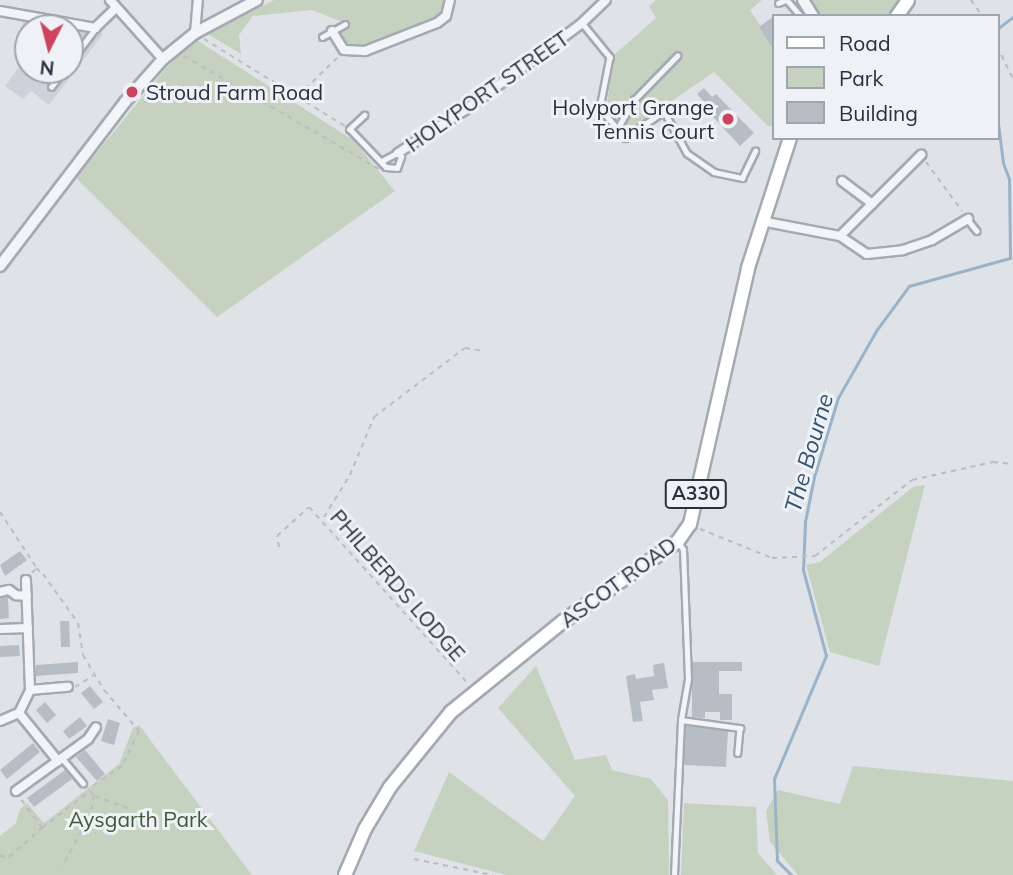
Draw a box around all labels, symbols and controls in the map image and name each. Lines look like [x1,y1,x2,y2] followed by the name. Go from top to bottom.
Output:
[14,14,84,84] north arrow
[772,14,999,140] legend
[401,25,573,157] street label: HOLYPORT STREET
[839,30,890,56] text: Road
[39,55,55,81] text: N
[839,65,883,91] text: Park
[146,79,323,105] place label: Stroud Farm Road
[124,84,140,100] marker: Stroud Farm Road
[552,94,714,144] place label: Holyport Grange Tennis Court
[839,100,918,126] text: Building
[720,111,736,127] marker: Holyport Grange Tennis Court
[779,390,839,516] water label: The Bourne
[664,478,728,509] road number: A330
[325,504,471,666] street label: PHILBERDS LODGE
[555,531,681,633] street label: ASCOT ROAD
[68,806,208,832] park label: Aysgarth Park

